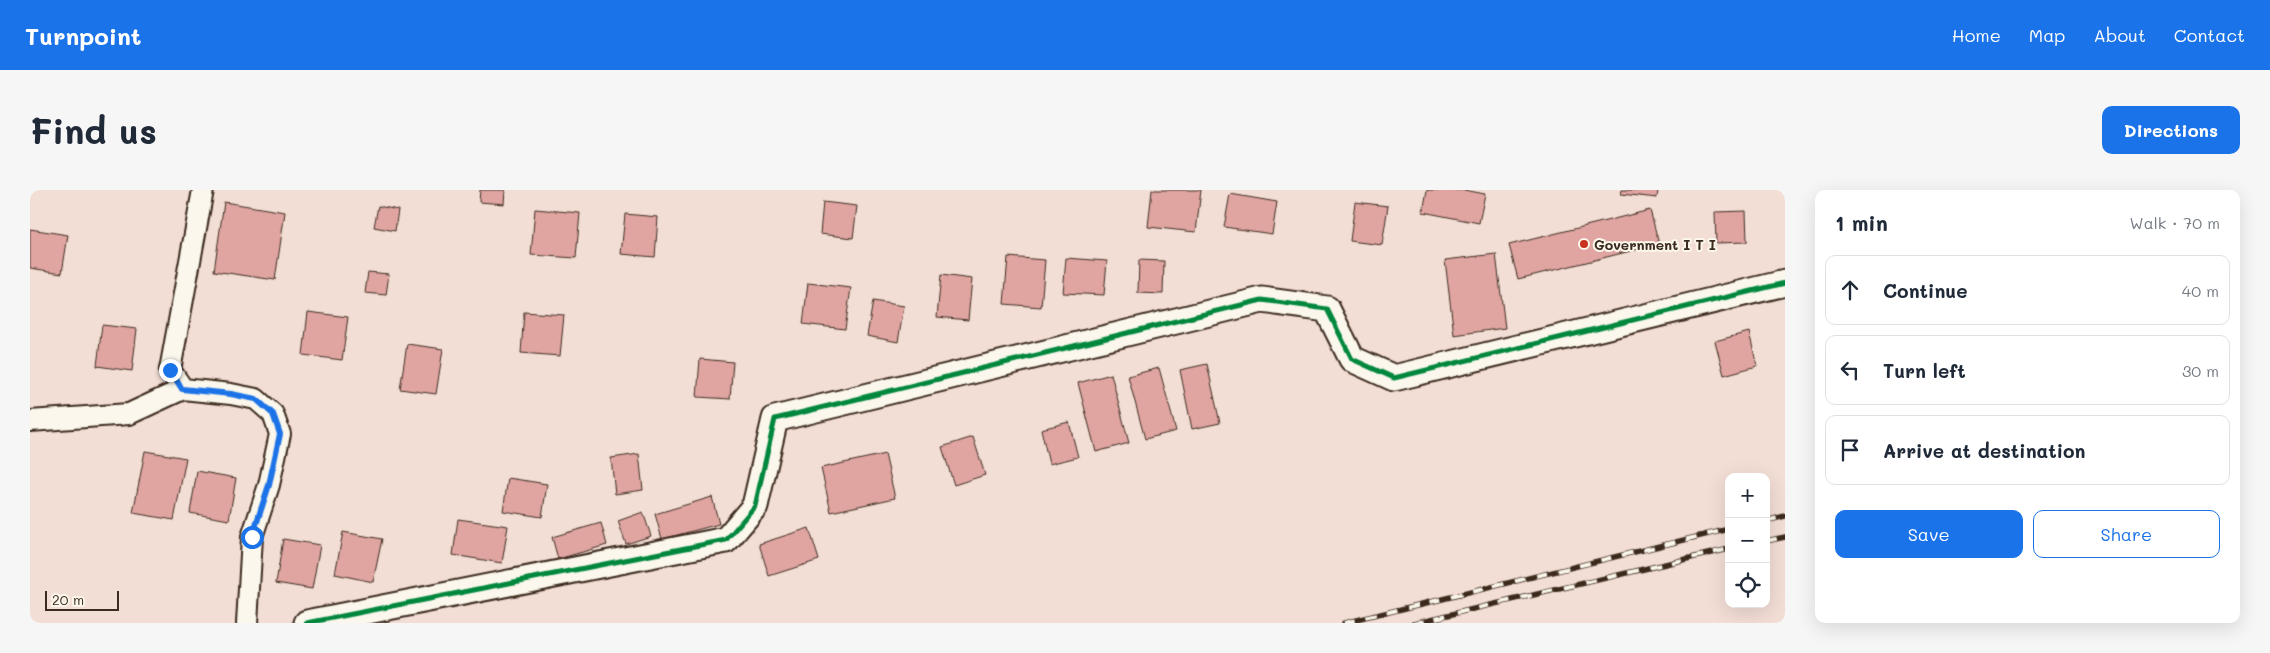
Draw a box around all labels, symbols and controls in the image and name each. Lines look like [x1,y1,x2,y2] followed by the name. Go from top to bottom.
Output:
[25,20,141,51] text: Turnpoint
[1952,23,2001,47] text: Home
[2029,23,2065,47] text: Map
[2093,23,2146,47] text: About
[2174,23,2245,47] text: Contact
[2102,106,2240,154] button: Directions
[30,107,157,153] text: Find us
[1835,209,1888,236] text: 1 min
[2130,212,2220,233] text: Walk · 70 m
[1594,235,1716,254] place label: Government I T I
[1578,238,1590,250] marker: Government I T I
[1836,276,1864,304] icon: ahead
[1883,278,1968,303] text: Continue
[2182,280,2219,301] text: 40 m
[1836,356,1864,384] icon: left
[1883,358,1966,383] text: Turn left
[159,359,182,382] route end
[2182,360,2219,381] text: 30 m
[1836,436,1864,464] icon: arrive
[1883,438,2086,463] text: Arrive at destination
[1725,473,1770,608] map controls
[1725,473,1770,518] button: +
[1835,510,2023,558] button: Save
[2033,510,2220,558] button: Share
[1725,518,1770,563] button: −
[241,526,264,549] route start
[1725,563,1770,608] button: locate
[45,588,119,611] scale bar
[52,590,84,609] text: 20 m

